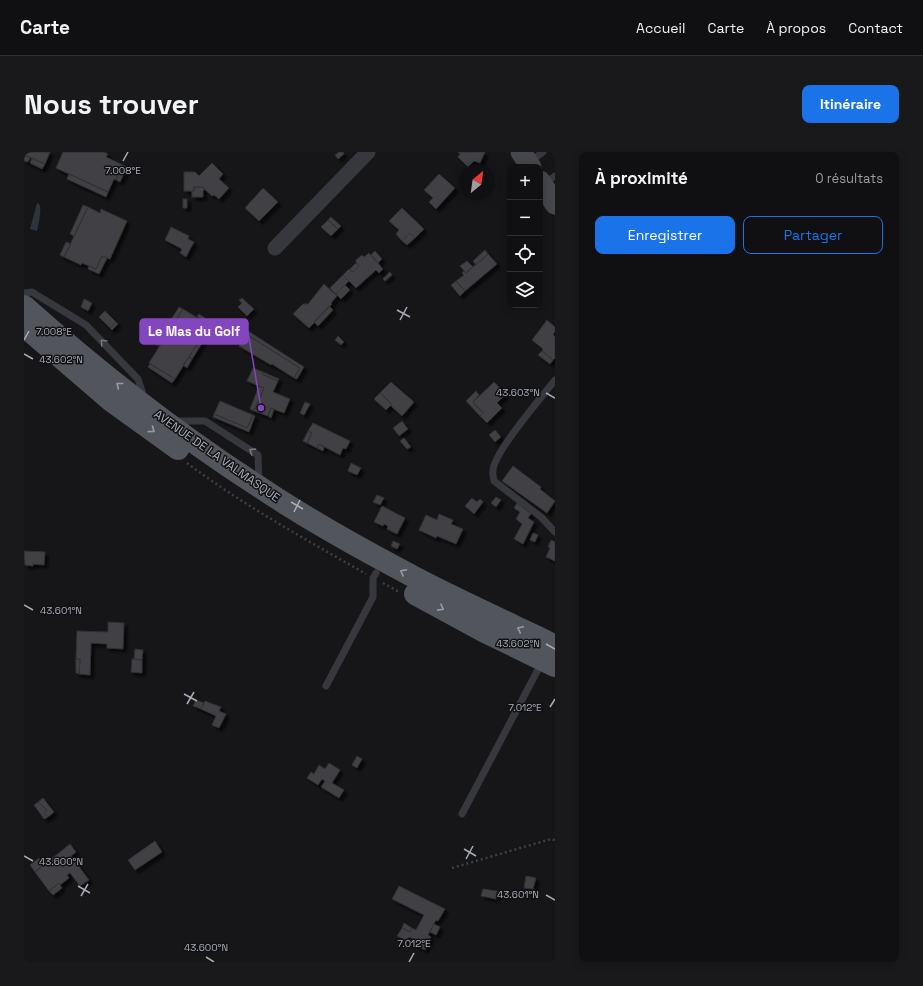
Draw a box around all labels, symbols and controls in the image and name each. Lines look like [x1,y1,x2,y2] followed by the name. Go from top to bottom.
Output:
[20,15,70,40] text: Carte
[636,19,685,37] text: Accueil
[707,19,744,37] text: Carte
[766,19,826,37] text: À propos
[848,19,903,37] text: Contact
[802,85,899,123] button: Itinéraire
[24,86,199,122] text: Nous trouver
[105,164,141,177] text: 7.008°E
[459,164,495,200] north arrow
[507,164,543,308] map controls
[507,164,543,200] button: +
[595,167,688,189] text: À proximité
[815,170,883,187] text: 0 résultats
[507,200,543,236] button: −
[595,216,735,254] button: Enregistrer
[743,216,883,254] button: Partager
[507,236,543,272] button: locate
[507,272,543,308] button: layers
[140,319,248,344] callout: Le Mas du Golf
[148,323,240,340] text: Le Mas du Golf
[36,325,72,338] text: 7.008°E
[100,339,107,347] one-way arrow
[39,353,83,366] text: 43.602°N
[117,383,124,390] one-way arrow
[496,386,540,399] text: 43.603°N
[151,406,283,506] street label: AVENUE DE LA VALMASQUE
[148,425,155,433] one-way arrow
[249,448,256,456] one-way arrow
[400,569,407,576] one-way arrow
[40,604,82,617] text: 43.601°N
[437,604,444,611] one-way arrow
[517,626,524,634] one-way arrow
[496,637,540,650] text: 43.602°N
[508,701,542,714] text: 7.012°E
[39,855,83,868] text: 43.600°N
[497,888,539,901] text: 43.601°N
[397,937,431,950] text: 7.012°E
[184,941,228,954] text: 43.600°N

